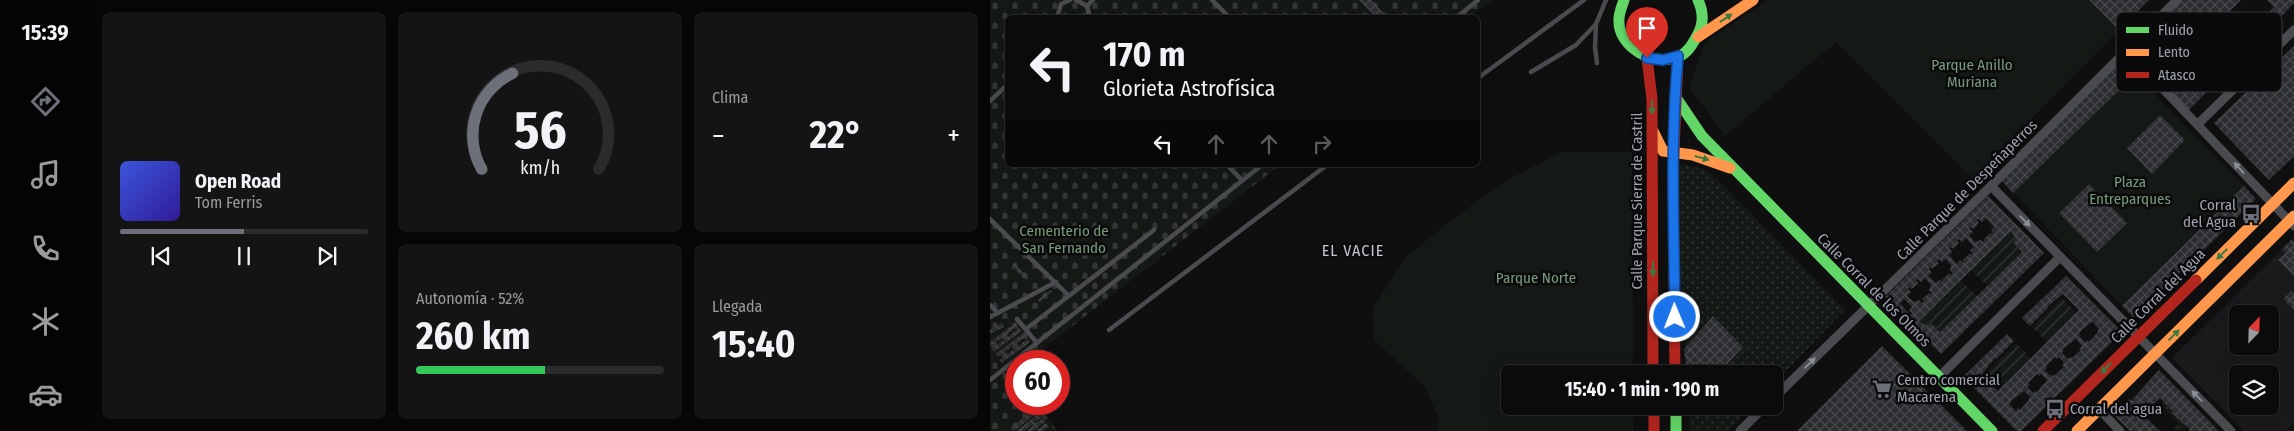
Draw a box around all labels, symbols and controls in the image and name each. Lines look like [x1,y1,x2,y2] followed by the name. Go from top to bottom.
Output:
[1626,7,1668,58] pin
[2116,12,2282,92] legend
[1719,13,1732,23] one-way arrow
[1633,14,1661,42] icon: arrive
[21,19,69,46] text: 15:39
[2158,22,2193,39] text: Fluido
[1103,33,1186,75] text: 170 m
[1020,35,1085,100] icon: left
[2158,44,2190,61] text: Lento
[1931,56,2013,91] park label: Parque Anillo Muriana
[2158,67,2196,84] text: Atasco
[1103,75,1275,102] text: Glorieta Astrofísica
[28,84,63,119] icon: directions
[712,88,748,107] text: Clima
[514,99,566,162] text: 56
[1648,99,1656,115] one-way arrow
[809,112,862,158] text: 22°
[1628,112,1646,290] street label: Calle Parque Sierra de Castril
[1893,116,2041,264] street label: Calle Parque de Despeñaperros
[712,119,725,152] text: −
[947,119,960,152] text: +
[1149,130,1177,158] icon: left
[1202,130,1230,158] icon: ahead
[1255,130,1283,158] icon: ahead
[1308,130,1336,158] icon: right
[1694,154,1709,162] one-way arrow
[28,157,63,192] icon: music
[520,157,560,179] text: km/h
[2233,163,2245,175] one-way arrow
[195,170,281,193] text: Open Road
[2089,173,2171,208] park label: Plaza Entreparques
[195,193,262,212] text: Tom Ferris
[2183,196,2236,231] place label: Corral del Agua
[2240,203,2262,225] bus stop icon: Corral del Agua
[2019,215,2031,227] one-way arrow
[1019,222,1109,257] park label: Cementerio de San Fernando
[1813,229,1935,351] street label: Calle Corral de los Olmos
[28,231,63,266] icon: phone
[1322,241,1384,260] district label: EL VACIE
[147,242,175,270] icon: previous
[230,242,258,270] icon: pause
[313,242,341,270] icon: next
[2107,245,2209,347] street label: Calle Corral del Agua
[2216,248,2228,260] one-way arrow
[1649,261,1657,277] one-way arrow
[1496,269,1576,287] park label: Parque Norte
[416,289,524,308] text: Autonomía · 52%
[1648,290,1700,342] position arrow
[712,297,762,316] text: Llegada
[28,304,63,339] icon: climate
[2229,305,2279,355] north arrow
[2229,305,2279,415] map controls
[416,313,530,359] text: 260 km
[712,321,796,367] text: 15:40
[2167,329,2179,341] one-way arrow
[1005,350,1070,415] speed limit sign: 60
[1804,357,1816,369] one-way arrow
[2101,362,2113,374] one-way arrow
[2229,365,2279,415] button: layers
[1897,371,2000,406] place label: Centro comercial Macarena
[28,377,63,412] icon: car
[1565,378,1719,401] text: 15:40 · 1 min · 190 m
[1871,378,1893,400] supermarket icon: Centro comercial Macarena
[2191,390,2203,402] one-way arrow
[2044,398,2066,420] bus stop icon: Corral del agua
[2070,400,2162,418] place label: Corral del agua

